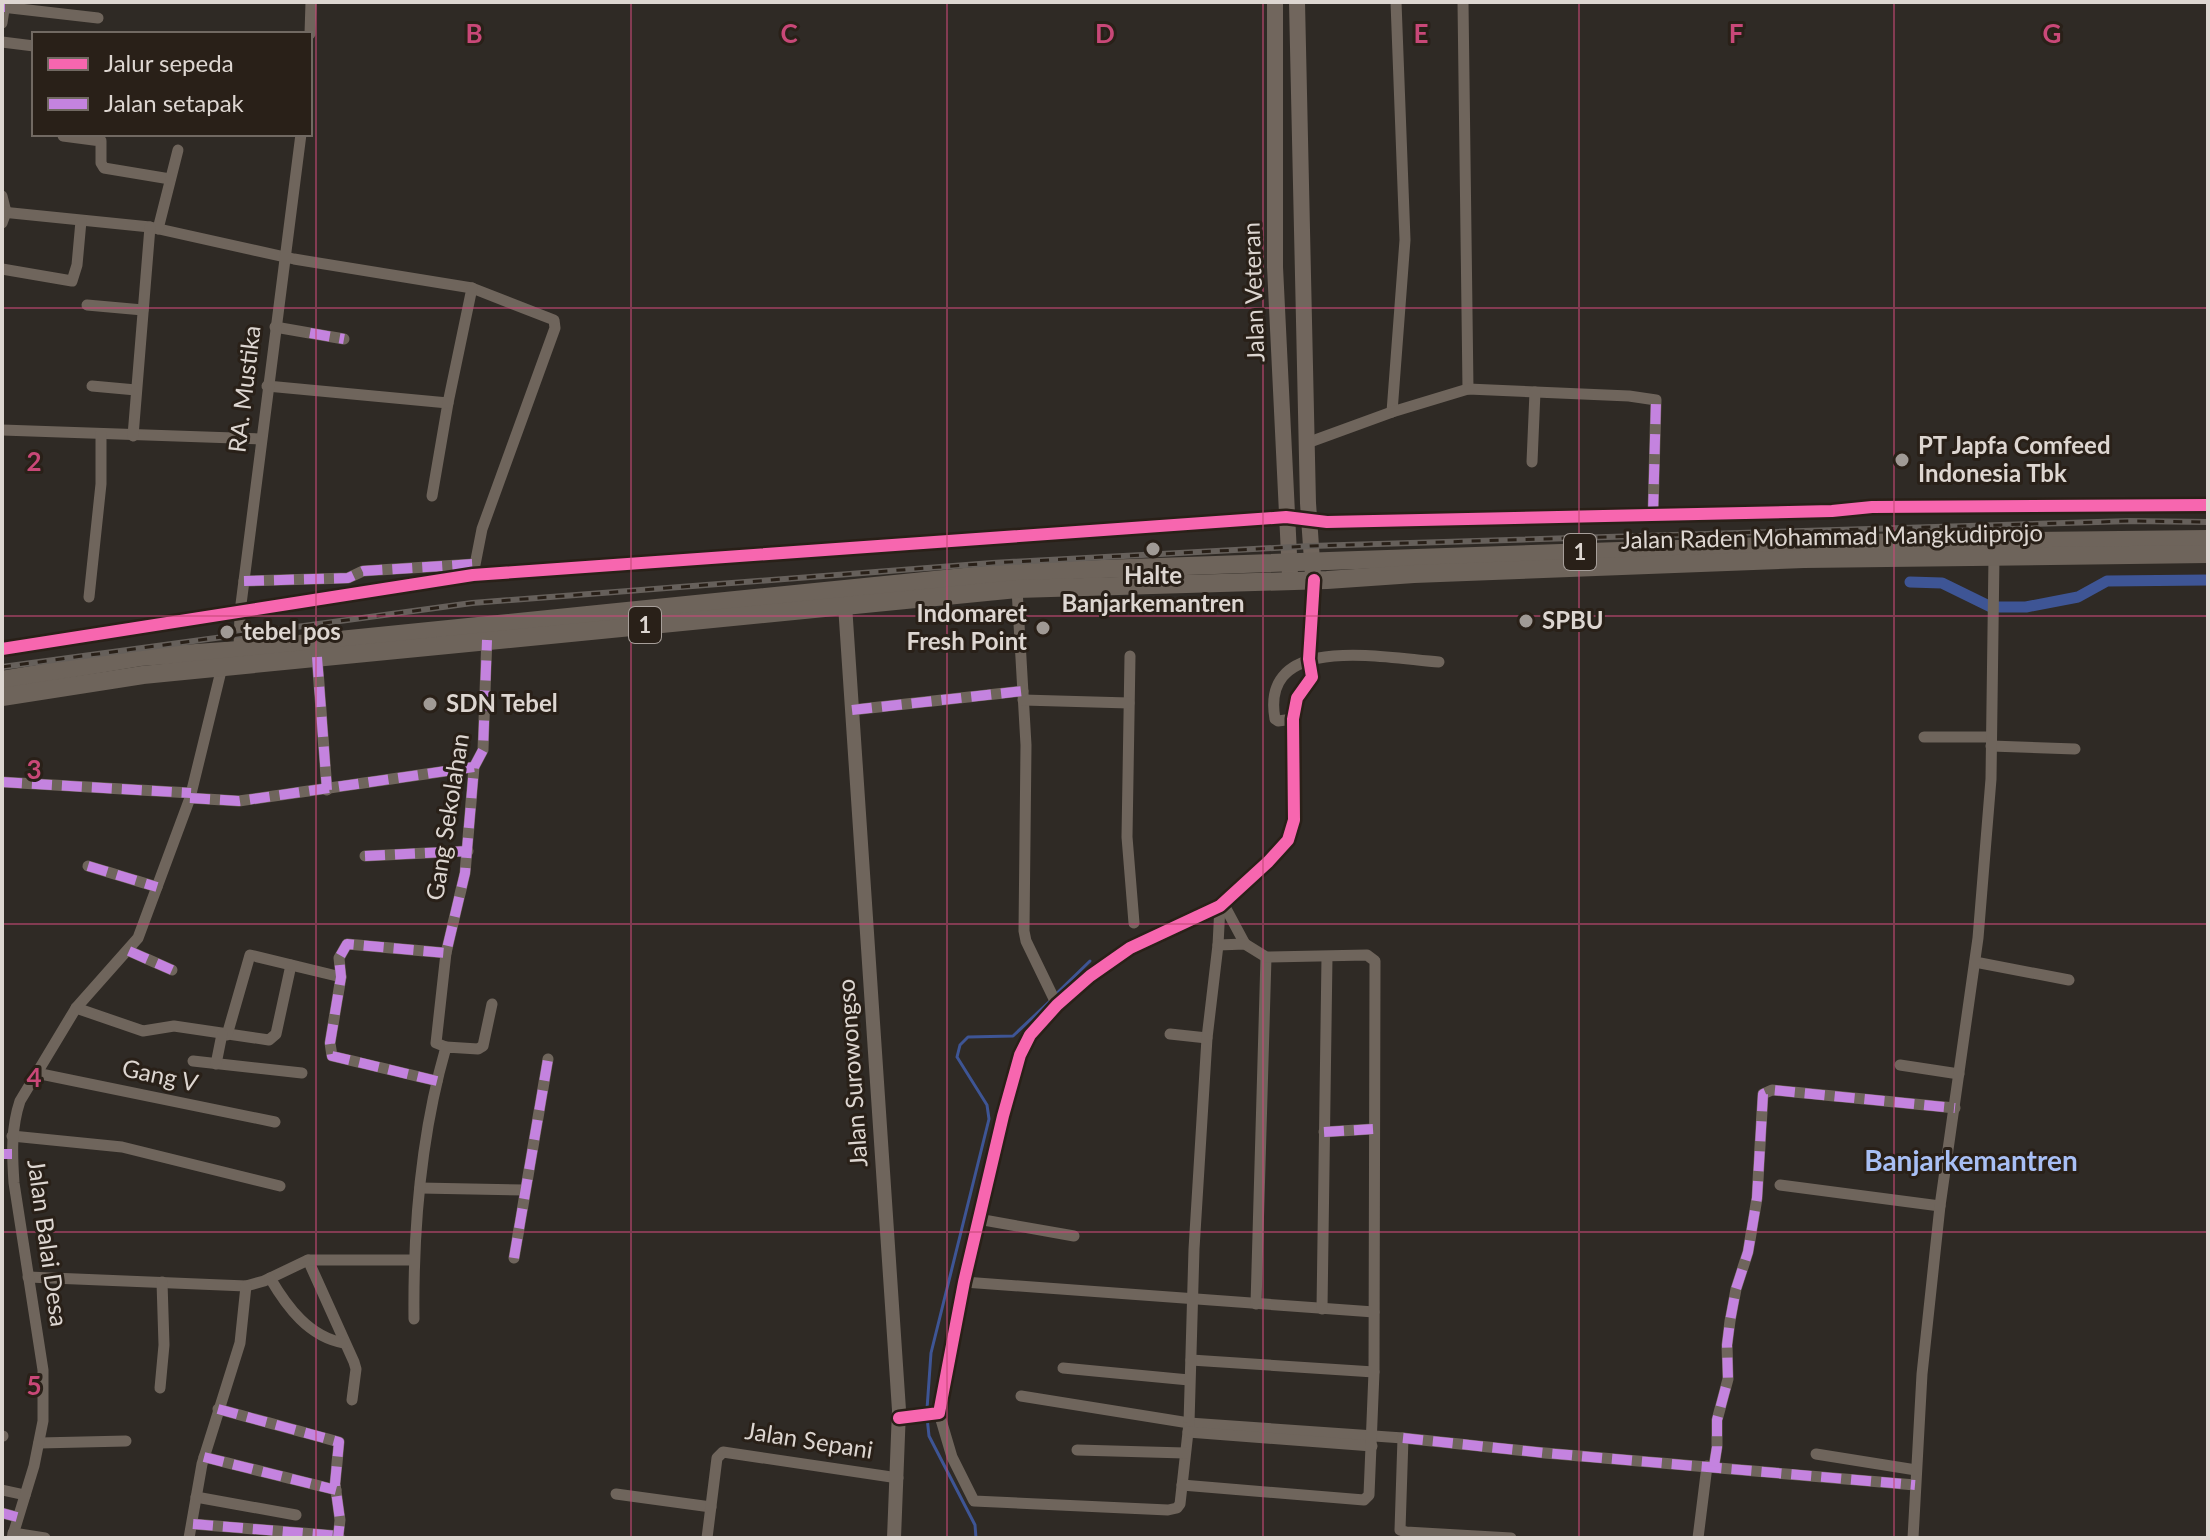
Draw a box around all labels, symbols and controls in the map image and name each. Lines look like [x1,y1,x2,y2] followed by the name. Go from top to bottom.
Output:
[465,17,483,49] text: B
[780,17,798,49] text: C
[1095,17,1115,49] text: D
[1414,17,1428,49] text: E
[1729,17,1743,49] text: F
[2043,17,2061,49] text: G
[32,32,312,136] legend
[104,48,234,77] text: Jalur sepeda
[104,88,245,117] text: Jalan setapak
[1236,222,1269,363] street label: Jalan Veteran
[221,324,266,454] street label: RA. Mustika
[1918,430,2111,487] place label: PT Japfa Comfeed Indonesia Tbk
[26,445,42,477] text: 2
[1893,451,1911,469] marker: PT Japfa Comfeed Indonesia Tbk
[1621,517,2043,554] street label: Jalan Raden Mohammad Mangkudiprojo
[1564,534,1596,570] road number: 1
[1144,540,1162,558] marker: Halte Banjarkemantren
[1061,560,1245,617] place label: Halte Banjarkemantren
[907,598,1027,655] place label: Indomaret Fresh Point
[1542,605,1604,634] place label: SPBU
[629,607,661,643] road number: 1
[1517,612,1535,630] marker: SPBU
[243,616,341,645] place label: tebel pos
[1034,619,1052,637] marker: Indomaret Fresh Point
[218,623,236,641] marker: tebel pos
[446,688,558,717] place label: SDN Tebel
[421,695,439,713] marker: SDN Tebel
[419,731,474,902] street label: Gang Sekolahan
[26,753,42,785] text: 3
[830,978,873,1168] street label: Jalan Surowongso
[120,1052,202,1097] street label: Gang V
[26,1061,42,1093] text: 4
[1864,1143,2078,1177] district label: Banjarkemantren
[22,1157,75,1328] street label: Jalan Balai Desa
[26,1369,42,1401] text: 5
[743,1415,875,1464] street label: Jalan Sepani

